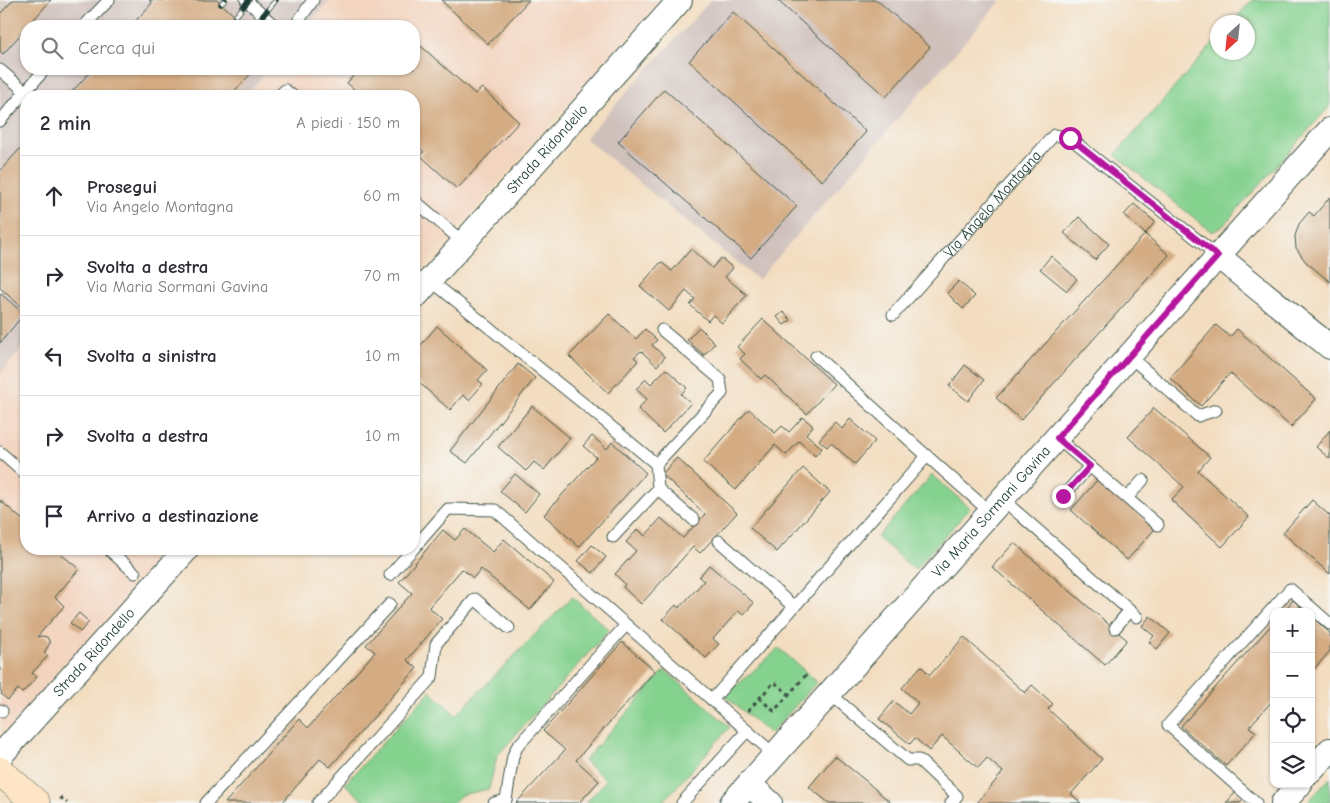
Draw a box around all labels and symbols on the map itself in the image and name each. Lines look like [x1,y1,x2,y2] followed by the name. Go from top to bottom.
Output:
[1210,15,1255,60] north arrow
[503,101,592,197] street label: Strada Ridondello
[1059,127,1082,150] route start
[940,147,1045,261] street label: Via Angelo Montagna
[928,442,1054,581] street label: Via Maria Sormani Gavina
[1052,485,1075,508] route end
[49,604,139,700] street label: Strada Ridondello

